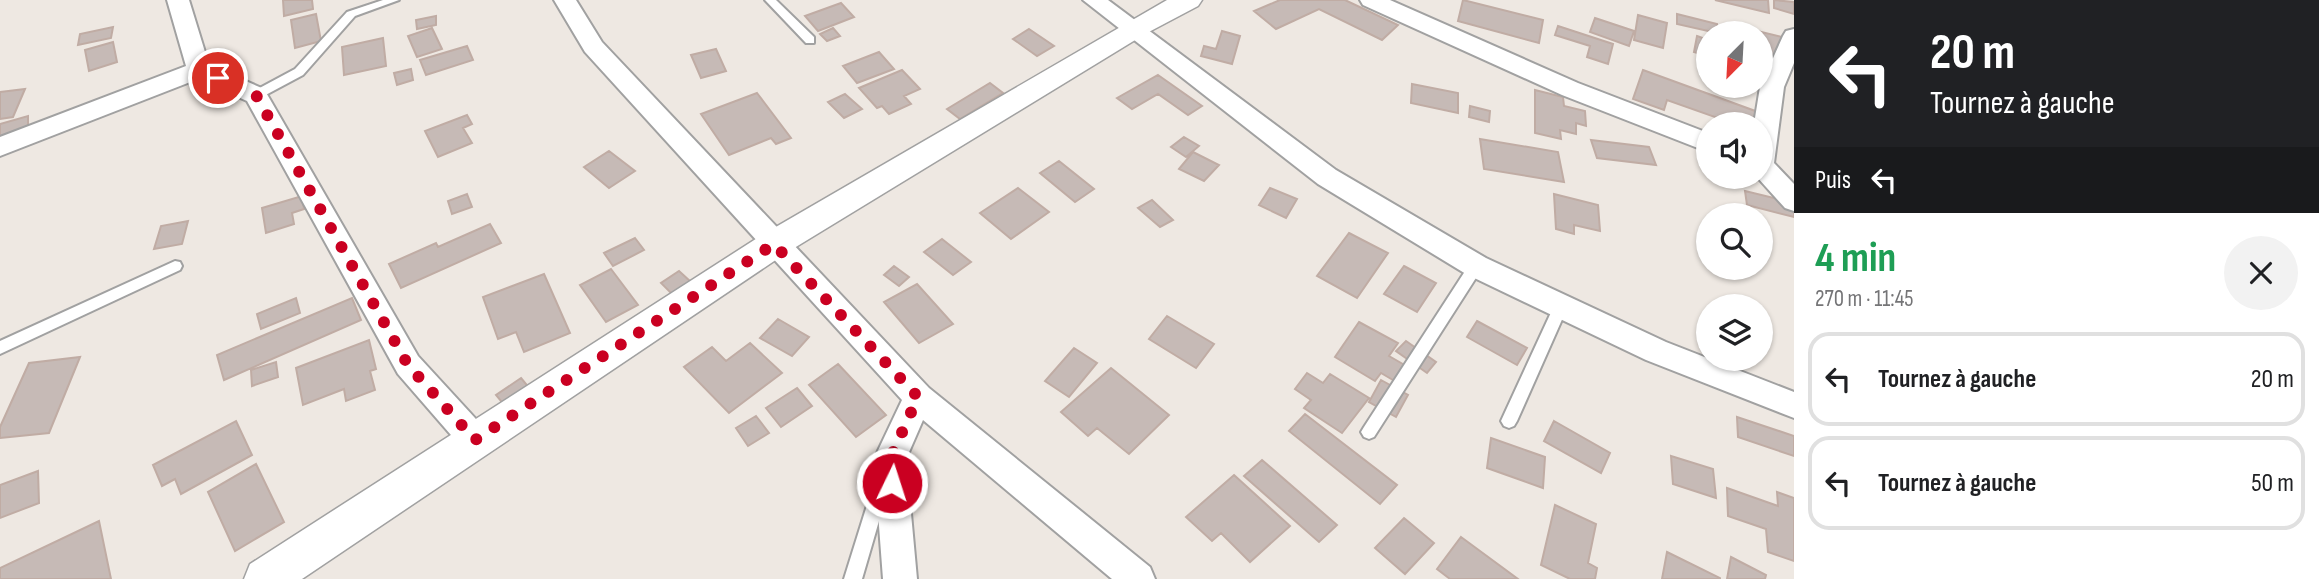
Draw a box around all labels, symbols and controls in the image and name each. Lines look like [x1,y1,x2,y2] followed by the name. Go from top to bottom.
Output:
[1696,21,1773,98] north arrow
[1696,21,1773,371] map controls
[1930,24,2015,83] text: 20 m
[1815,28,1906,119] icon: left
[188,48,248,108] pin
[199,59,237,97] icon: arrive
[1930,84,2115,123] text: Tournez à gauche
[1696,112,1773,189] button: sound
[1865,161,1903,199] icon: left
[1815,165,1851,196] text: Puis
[1696,203,1773,280] button: search
[1815,233,1896,284] text: 4 min
[2224,236,2298,310] button: close
[1815,285,1914,313] text: 270 m · 11:45
[1696,294,1773,371] button: layers
[1819,360,1857,398] icon: left
[1878,364,2036,395] text: Tournez à gauche
[2251,364,2294,395] text: 20 m
[855,446,929,520] position arrow
[1819,464,1857,502] icon: left
[1878,468,2036,499] text: Tournez à gauche
[2251,468,2294,499] text: 50 m

